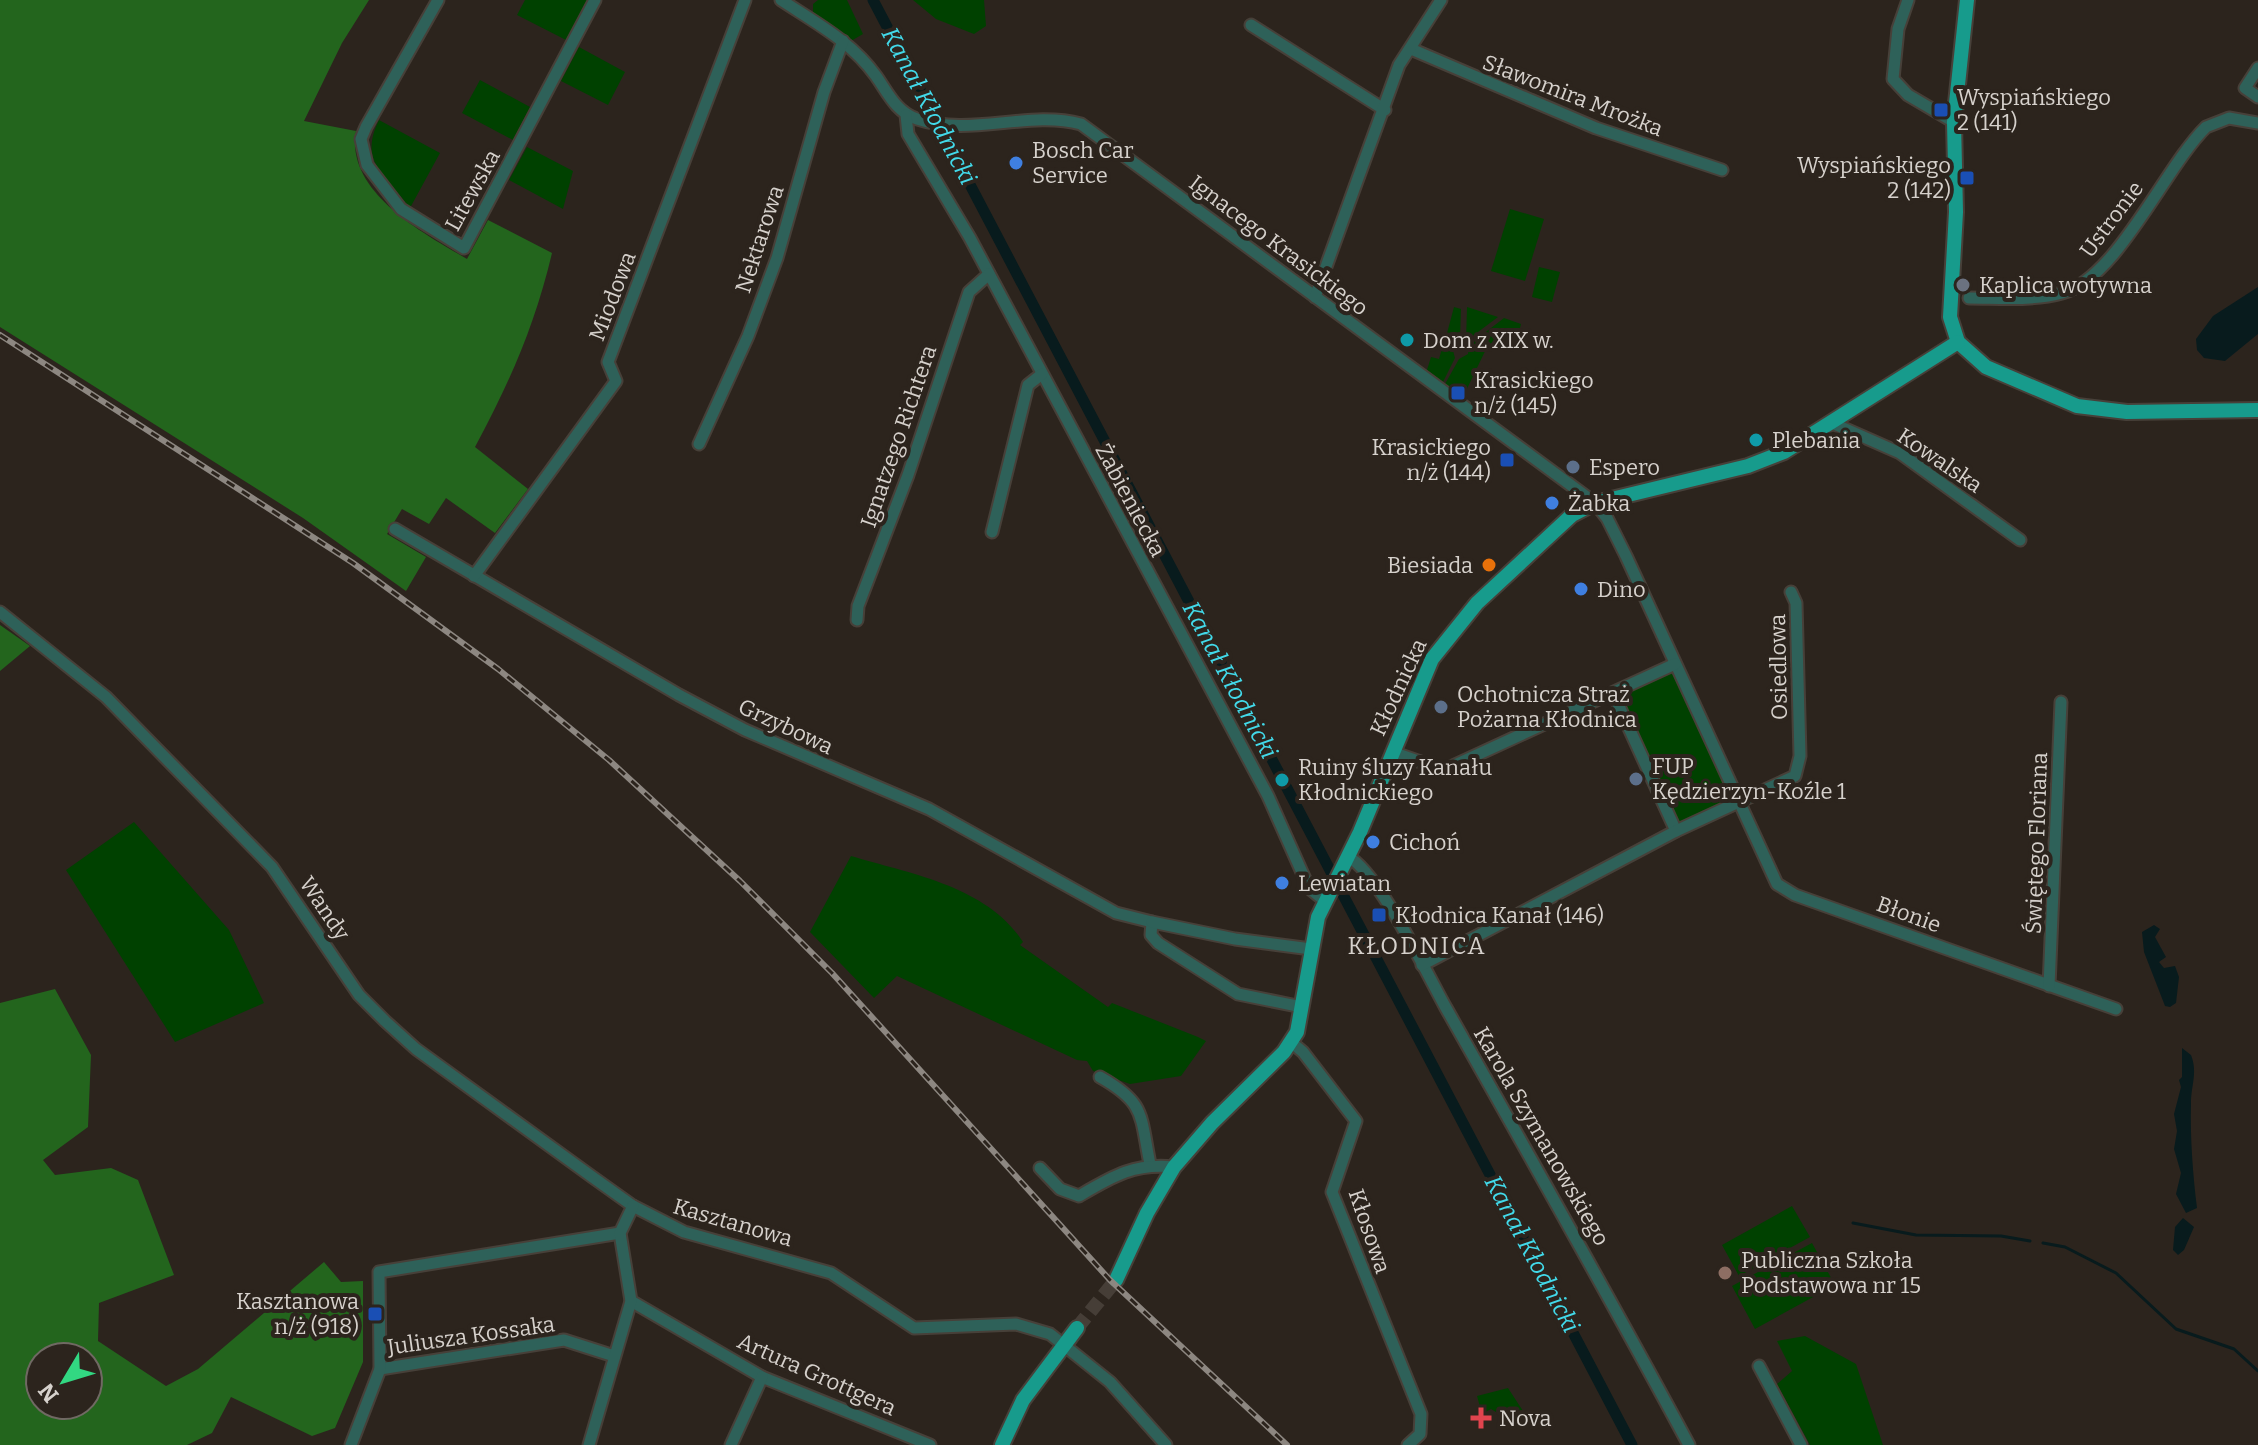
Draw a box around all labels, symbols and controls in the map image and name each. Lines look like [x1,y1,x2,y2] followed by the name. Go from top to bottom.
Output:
[876,23,982,189] water label: Kanał Kłodnicki
[1479,49,1667,142] street label: Sławomira Mrożka
[1957,84,2111,136] place label: Wyspiańskiego 2 (141)
[1932,101,1950,119] marker: Wyspiańskiego 2 (141)
[1032,137,1134,189] place label: Bosch Car Service
[439,145,506,236] street label: Litewska
[1797,152,1951,204] place label: Wyspiańskiego 2 (142)
[1007,154,1025,172] marker: Bosch Car Service
[1184,169,1373,321] street label: Ignacego Krasickiego
[1958,169,1976,187] marker: Wyspiańskiego 2 (142)
[2074,176,2149,263] street label: Ustronie
[729,182,790,296] street label: Nektarowa
[583,248,642,345] street label: Miodowa
[1979,272,2152,299] place label: Kaplica wotywna
[1954,276,1972,294] marker: Kaplica wotywna
[1423,327,1554,354] place label: Dom z XIX w.
[1398,331,1416,349] marker: Dom z XIX w.
[855,341,942,531] street label: Ignatzego Richtera
[1474,367,1594,419] place label: Krasickiego n/ż (145)
[1449,384,1467,402] marker: Krasickiego n/ż (145)
[1892,422,1987,499] street label: Kowalska
[1772,427,1860,454] place label: Plebania
[1747,431,1765,449] marker: Plebania
[1371,434,1491,486] place label: Krasickiego n/ż (144)
[1089,439,1172,561] street label: Żabieniecka
[1498,451,1516,469] marker: Krasickiego n/ż (144)
[1589,454,1660,481] place label: Espero
[1564,458,1582,476] marker: Espero
[1568,490,1630,517] place label: Żabka
[1543,494,1561,512] marker: Żabka
[1387,552,1473,579] place label: Biesiada
[1480,556,1498,574] marker: Biesiada
[1597,576,1646,603] place label: Dino
[1572,580,1590,598] marker: Dino
[1177,597,1283,763] water label: Kanał Kłodnicki
[1764,614,1793,720] street label: Osiedlowa
[1364,634,1433,740] street label: Kłodnicka
[1457,681,1637,733] place label: Ochotnicza Straż Pożarna Kłodnica
[734,693,838,760] street label: Grzybowa
[1432,698,1450,716] marker: Ochotnicza Straż Pożarna Kłodnica
[2020,752,2053,934] street label: Świętego Floriana
[1652,753,1846,805] place label: FUP Kędzierzyn-Koźle 1
[1298,754,1492,806] place label: Ruiny śluzy Kanału Kłodnickiego
[1627,770,1645,788] marker: FUP Kędzierzyn-Koźle 1
[1273,771,1291,789] marker: Ruiny śluzy Kanału Kłodnickiego
[1389,829,1460,856] place label: Cichoń
[1364,833,1382,851] marker: Cichoń
[1298,870,1391,897] place label: Lewiatan
[294,871,356,946] street label: Wandy
[1273,874,1291,892] marker: Lewiatan
[1873,890,1945,939] street label: Błonie
[1395,902,1604,929] place label: Kłodnica Kanał (146)
[1370,906,1388,924] marker: Kłodnica Kanał (146)
[1347,932,1487,960] district label: KŁODNICA
[1468,1022,1615,1250] street label: Karola Szymanowskiego
[1479,1171,1585,1337] water label: Kanał Kłodnicki
[1343,1185,1397,1277] street label: Kłosowa
[670,1193,796,1252] street label: Kasztanowa
[1741,1247,1921,1299] place label: Publiczna Szkoła Podstawowa nr 15
[1716,1264,1734,1282] marker: Publiczna Szkoła Podstawowa nr 15
[236,1288,359,1340] place label: Kasztanowa n/ż (918)
[366,1305,384,1323] marker: Kasztanowa n/ż (918)
[385,1310,557,1361] street label: Juliusza Kossaka
[733,1327,900,1422] street label: Artura Grottgera
[24,1341,104,1421] north arrow
[33,1378,65,1408] text: N
[1499,1405,1551,1432] place label: Nova
[1470,1407,1492,1429] marker: Nova

